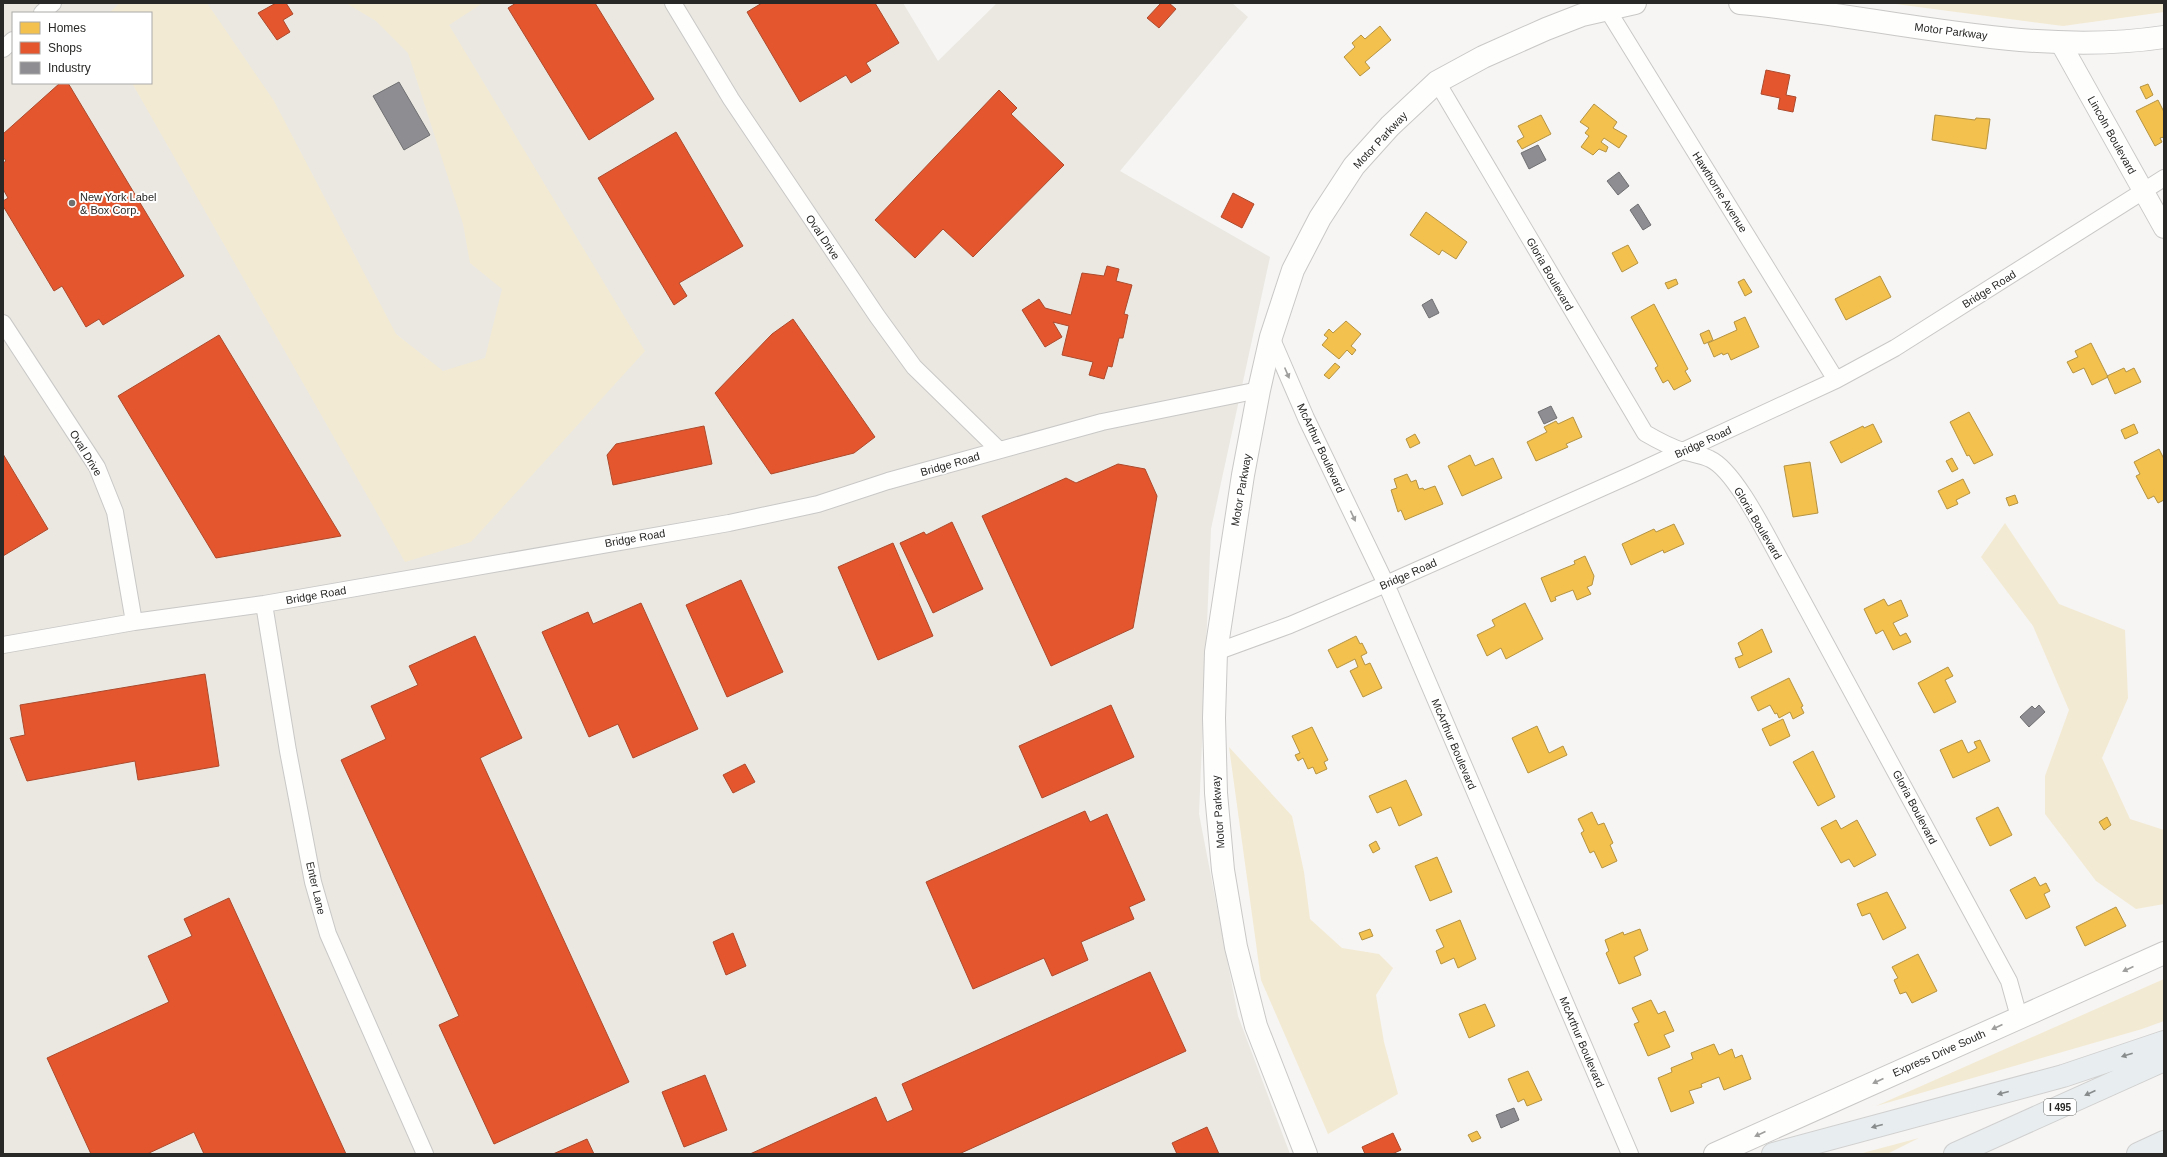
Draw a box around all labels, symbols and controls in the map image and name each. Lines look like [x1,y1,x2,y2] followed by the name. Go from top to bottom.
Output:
[12,12,152,84] legend
[48,21,86,35] text: Homes
[1914,21,1989,41] street label: Motor Parkway
[48,41,82,55] text: Shops
[48,61,91,75] text: Industry
[2086,94,2138,176] street label: Lincoln Boulevard
[1351,109,1410,171] street label: Motor Parkway
[1690,149,1750,235] street label: Hawthorne Avenue
[80,191,156,216] place label: New York Label & Box Corp.
[67,198,77,208] marker: New York Label & Box Corp.
[804,212,842,262] street label: Oval Drive
[1524,236,1576,312] street label: Gloria Boulevard
[1960,268,2018,310] street label: Bridge Road
[1284,367,1290,378] one-way arrow
[1295,401,1347,495] street label: McArthur Boulevard
[1673,424,1733,460] street label: Bridge Road
[68,428,104,478] street label: Oval Drive
[919,450,981,478] street label: Bridge Road
[1229,452,1253,527] street label: Motor Parkway
[1732,485,1784,561] street label: Gloria Boulevard
[1350,510,1356,522] one-way arrow
[604,527,666,549] street label: Bridge Road
[1378,556,1438,592] street label: Bridge Road
[285,584,347,606] street label: Bridge Road
[1429,697,1479,791] street label: McArthur Boulevard
[1890,768,1940,846] street label: Gloria Boulevard
[1209,774,1227,849] street label: Motor Parkway
[304,860,328,916] street label: Enter Lane
[2122,966,2134,972] one-way arrow
[1557,995,1607,1089] street label: McArthur Boulevard
[1991,1024,2002,1030] one-way arrow
[1891,1027,1987,1079] street label: Express Drive South
[2121,1052,2133,1058] one-way arrow
[1872,1078,1884,1084] one-way arrow
[1996,1090,2009,1096] one-way arrow
[2085,1090,2096,1096] one-way arrow
[2044,1099,2076,1115] road number: I 495
[1871,1123,1883,1129] one-way arrow
[1754,1131,1765,1137] one-way arrow

